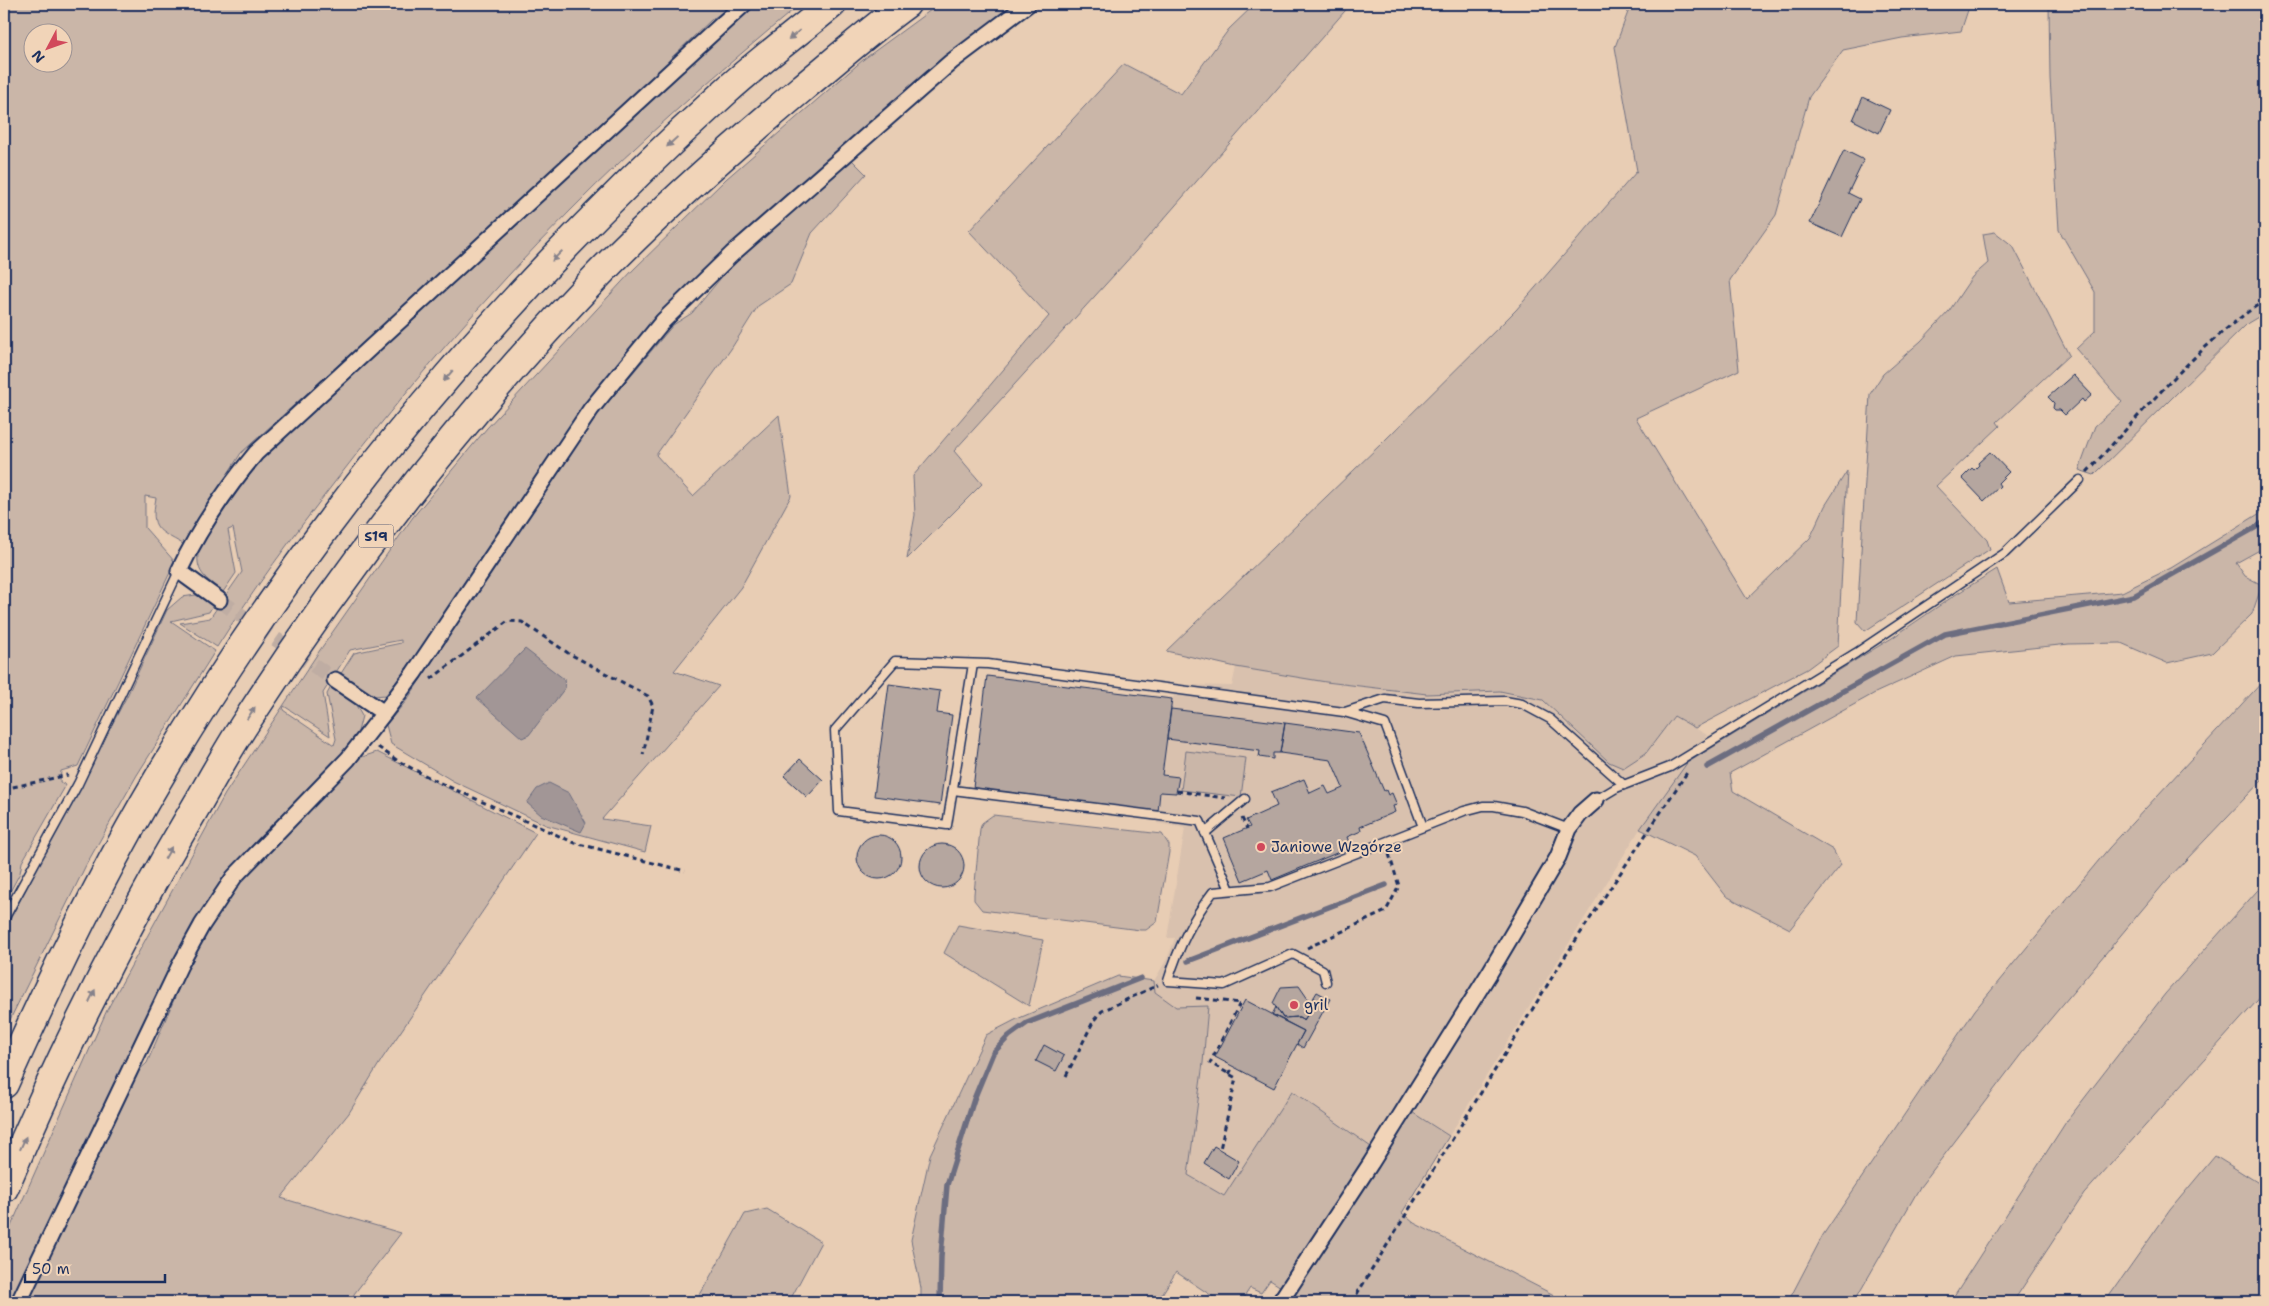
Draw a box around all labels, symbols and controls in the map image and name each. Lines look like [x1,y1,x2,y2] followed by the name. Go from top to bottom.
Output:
[22,22,72,72] north arrow
[788,29,801,40] one-way arrow
[28,46,49,67] text: N
[667,136,679,148] one-way arrow
[551,250,563,262] one-way arrow
[442,370,453,383] one-way arrow
[358,524,394,548] road number: S19
[247,706,256,720] one-way arrow
[1271,837,1402,857] place label: Janiowe Wzgórze
[1255,841,1267,853] marker: Janiowe Wzgórze
[164,846,173,859] one-way arrow
[88,989,96,1003] one-way arrow
[1304,995,1329,1015] place label: gril
[1288,999,1300,1011] marker: gril
[20,1136,28,1150] one-way arrow
[25,1251,165,1283] scale bar
[32,1259,70,1279] text: 50 m

